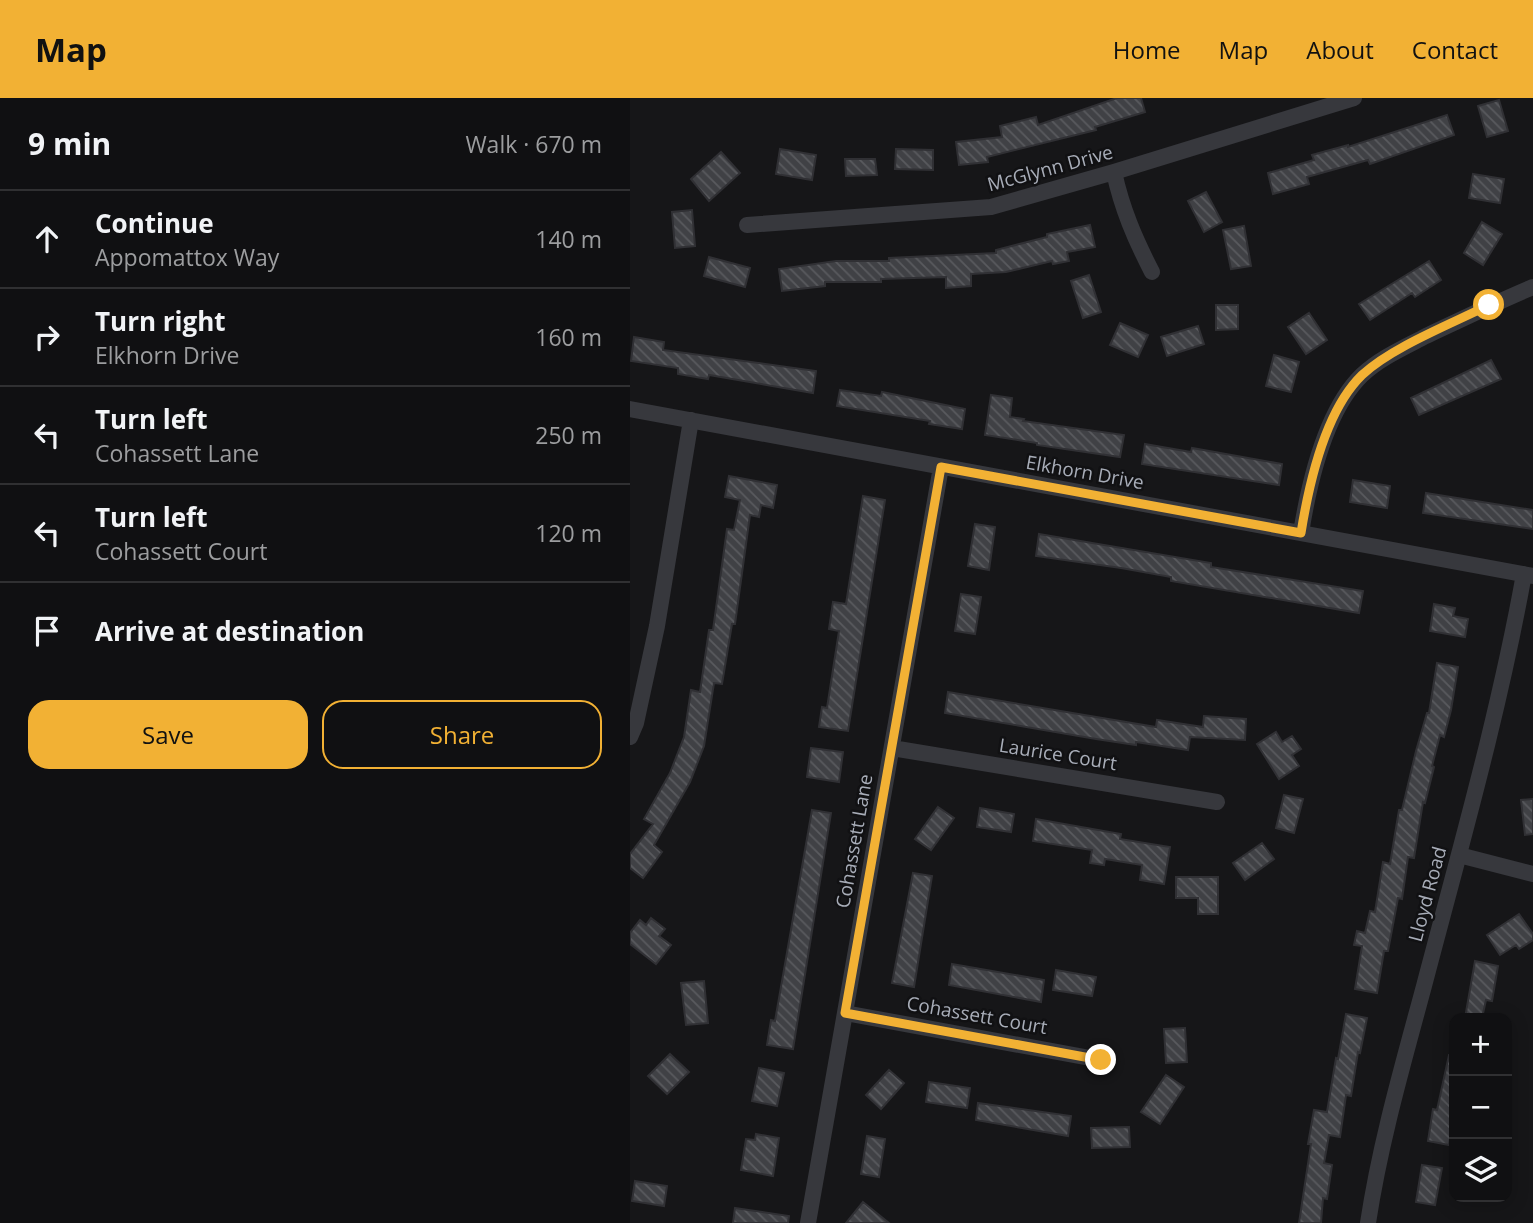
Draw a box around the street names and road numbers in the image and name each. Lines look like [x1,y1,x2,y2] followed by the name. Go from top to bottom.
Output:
[984,139,1116,197] street label: McGlynn Drive
[1024,449,1146,495] street label: Elkhorn Drive
[997,732,1119,776] street label: Laurice Court
[829,772,879,910] street label: Cohassett Lane
[1402,844,1452,944] street label: Lloyd Road
[905,990,1050,1040] street label: Cohassett Court

